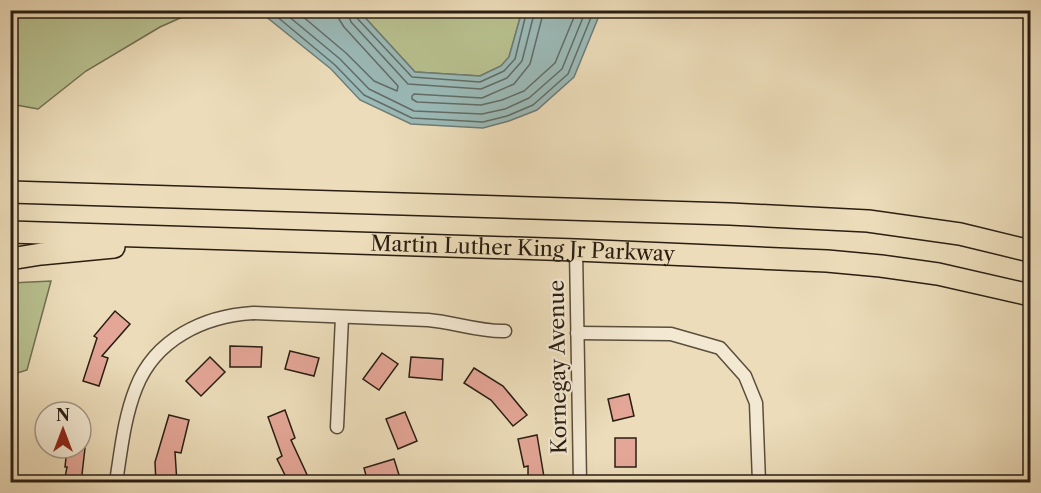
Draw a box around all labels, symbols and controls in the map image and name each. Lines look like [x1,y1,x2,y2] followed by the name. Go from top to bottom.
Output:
[370,230,676,266] street label: Martin Luther King Jr Parkway
[543,280,572,454] street label: Kornegay Avenue
[33,400,93,460] north arrow
[56,405,70,425] text: N

